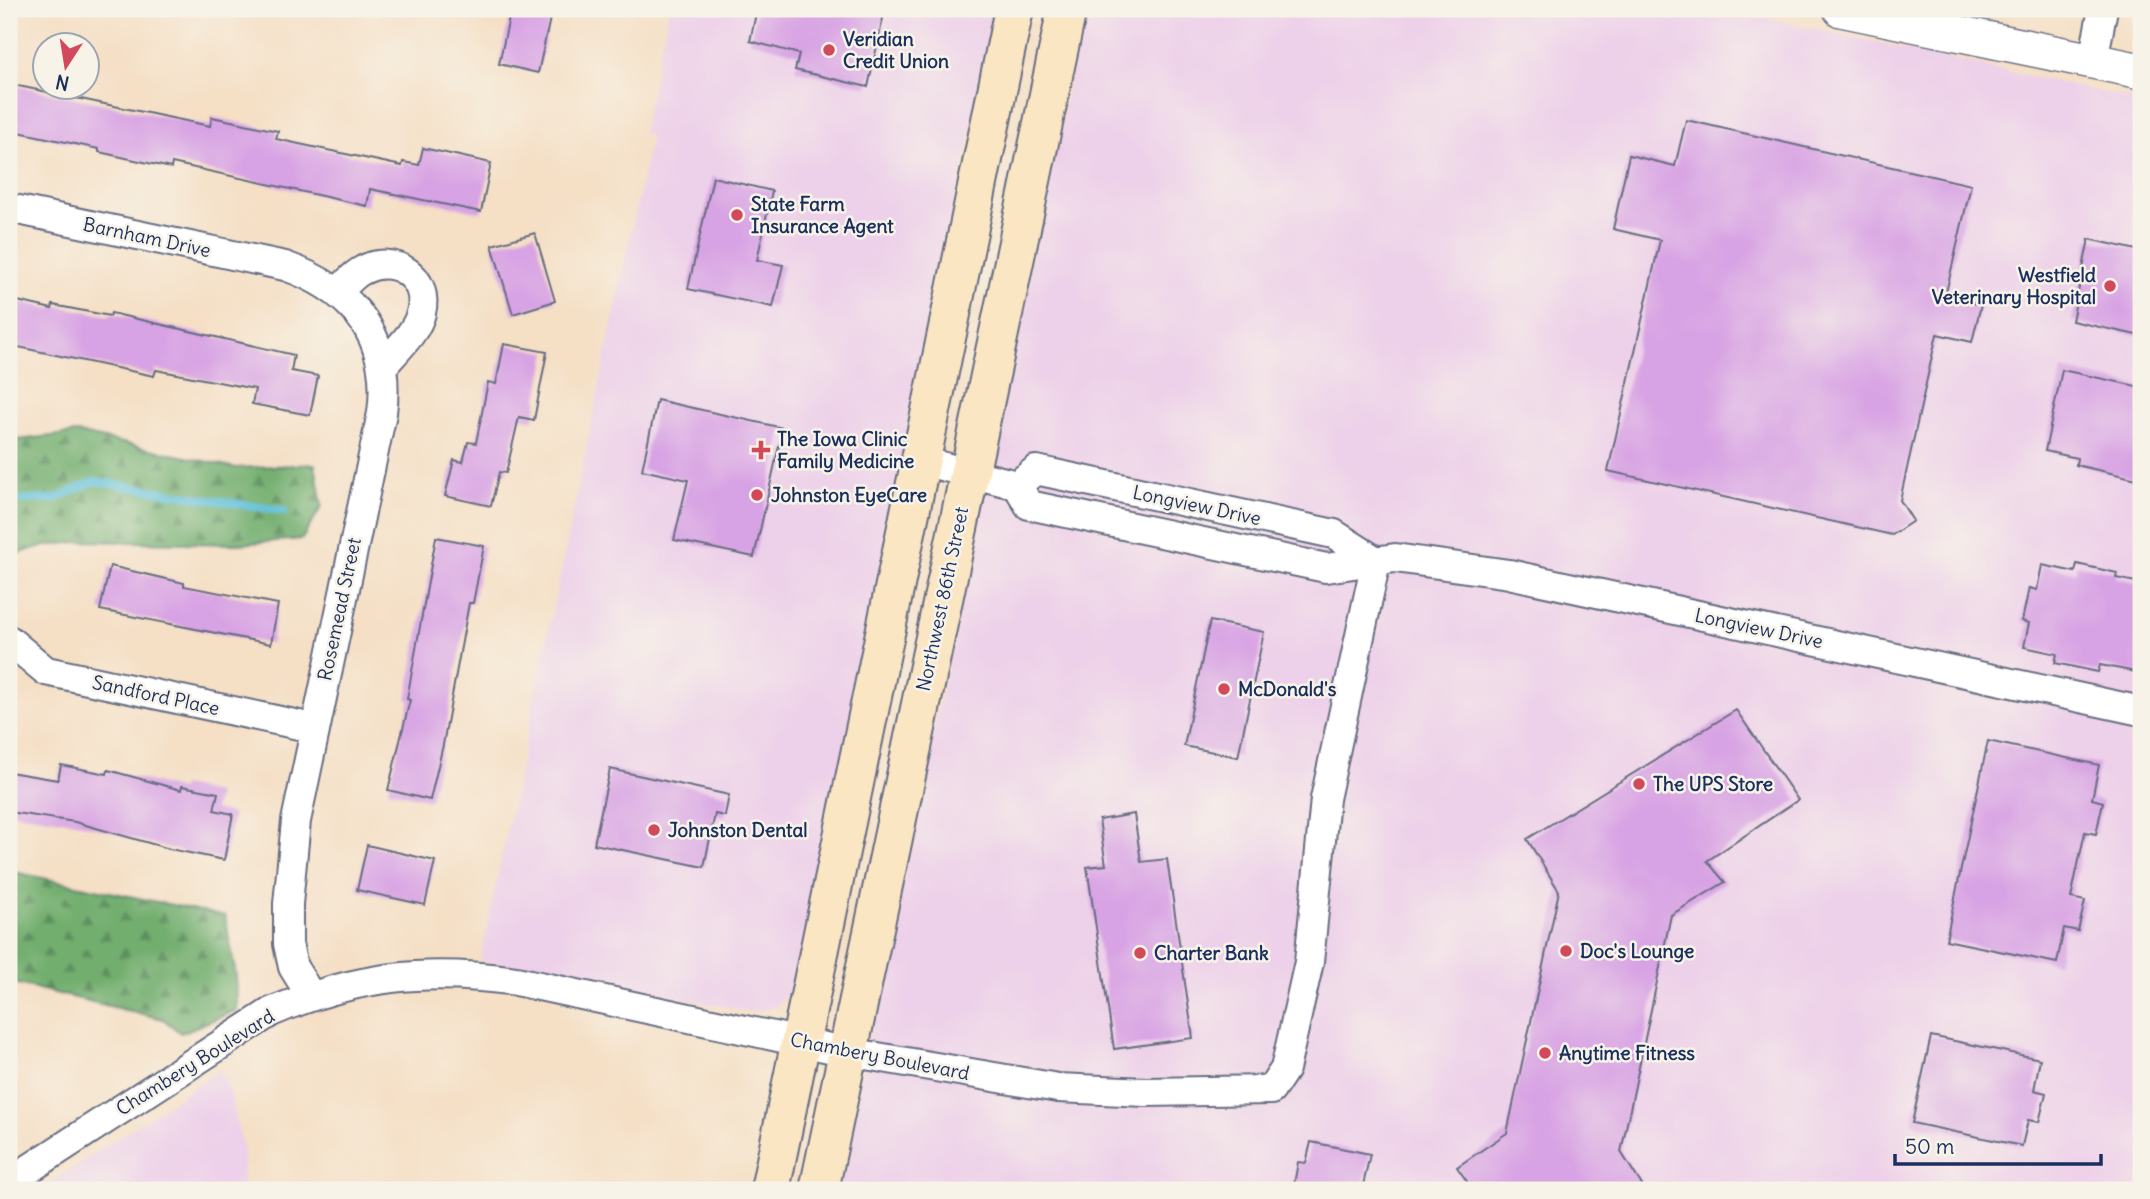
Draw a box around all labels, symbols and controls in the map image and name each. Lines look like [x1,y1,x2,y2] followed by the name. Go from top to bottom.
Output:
[843,27,949,73] place label: Veridian Credit Union
[32,32,102,102] north arrow
[821,42,837,58] marker: Veridian Credit Union
[54,70,71,96] text: N
[751,192,894,238] place label: State Farm Insurance Agent
[729,207,745,223] marker: State Farm Insurance Agent
[81,212,213,262] street label: Barnham Drive
[1932,263,2096,309] place label: Westfield Veterinary Hospital
[2102,278,2118,294] marker: Westfield Veterinary Hospital
[777,427,914,473] place label: The Iowa Clinic Family Medicine
[751,440,771,460] marker: The Iowa Clinic Family Medicine
[1131,480,1263,530] street label: Longview Drive
[771,483,927,507] place label: Johnston EyeCare
[749,487,765,503] marker: Johnston EyeCare
[911,505,973,693] street label: Northwest 86th Street
[312,535,366,683] street label: Rosemead Street
[1693,603,1825,653] street label: Longview Drive
[90,670,222,720] street label: Sandford Place
[1238,677,1337,701] place label: McDonald's
[1216,681,1232,697] marker: McDonald's
[1653,772,1773,796] place label: The UPS Store
[1631,776,1647,792] marker: The UPS Store
[668,818,808,842] place label: Johnston Dental
[646,822,662,838] marker: Johnston Dental
[1580,939,1694,963] place label: Doc's Lounge
[1154,941,1269,965] place label: Charter Bank
[1558,943,1574,959] marker: Doc's Lounge
[1132,945,1148,961] marker: Charter Bank
[111,1004,279,1120] street label: Chambery Boulevard
[788,1027,972,1085] street label: Chambery Boulevard
[1559,1041,1695,1065] place label: Anytime Fitness
[1537,1045,1553,1061] marker: Anytime Fitness
[1895,1122,2101,1166] scale bar
[1905,1133,1954,1160] text: 50 m

